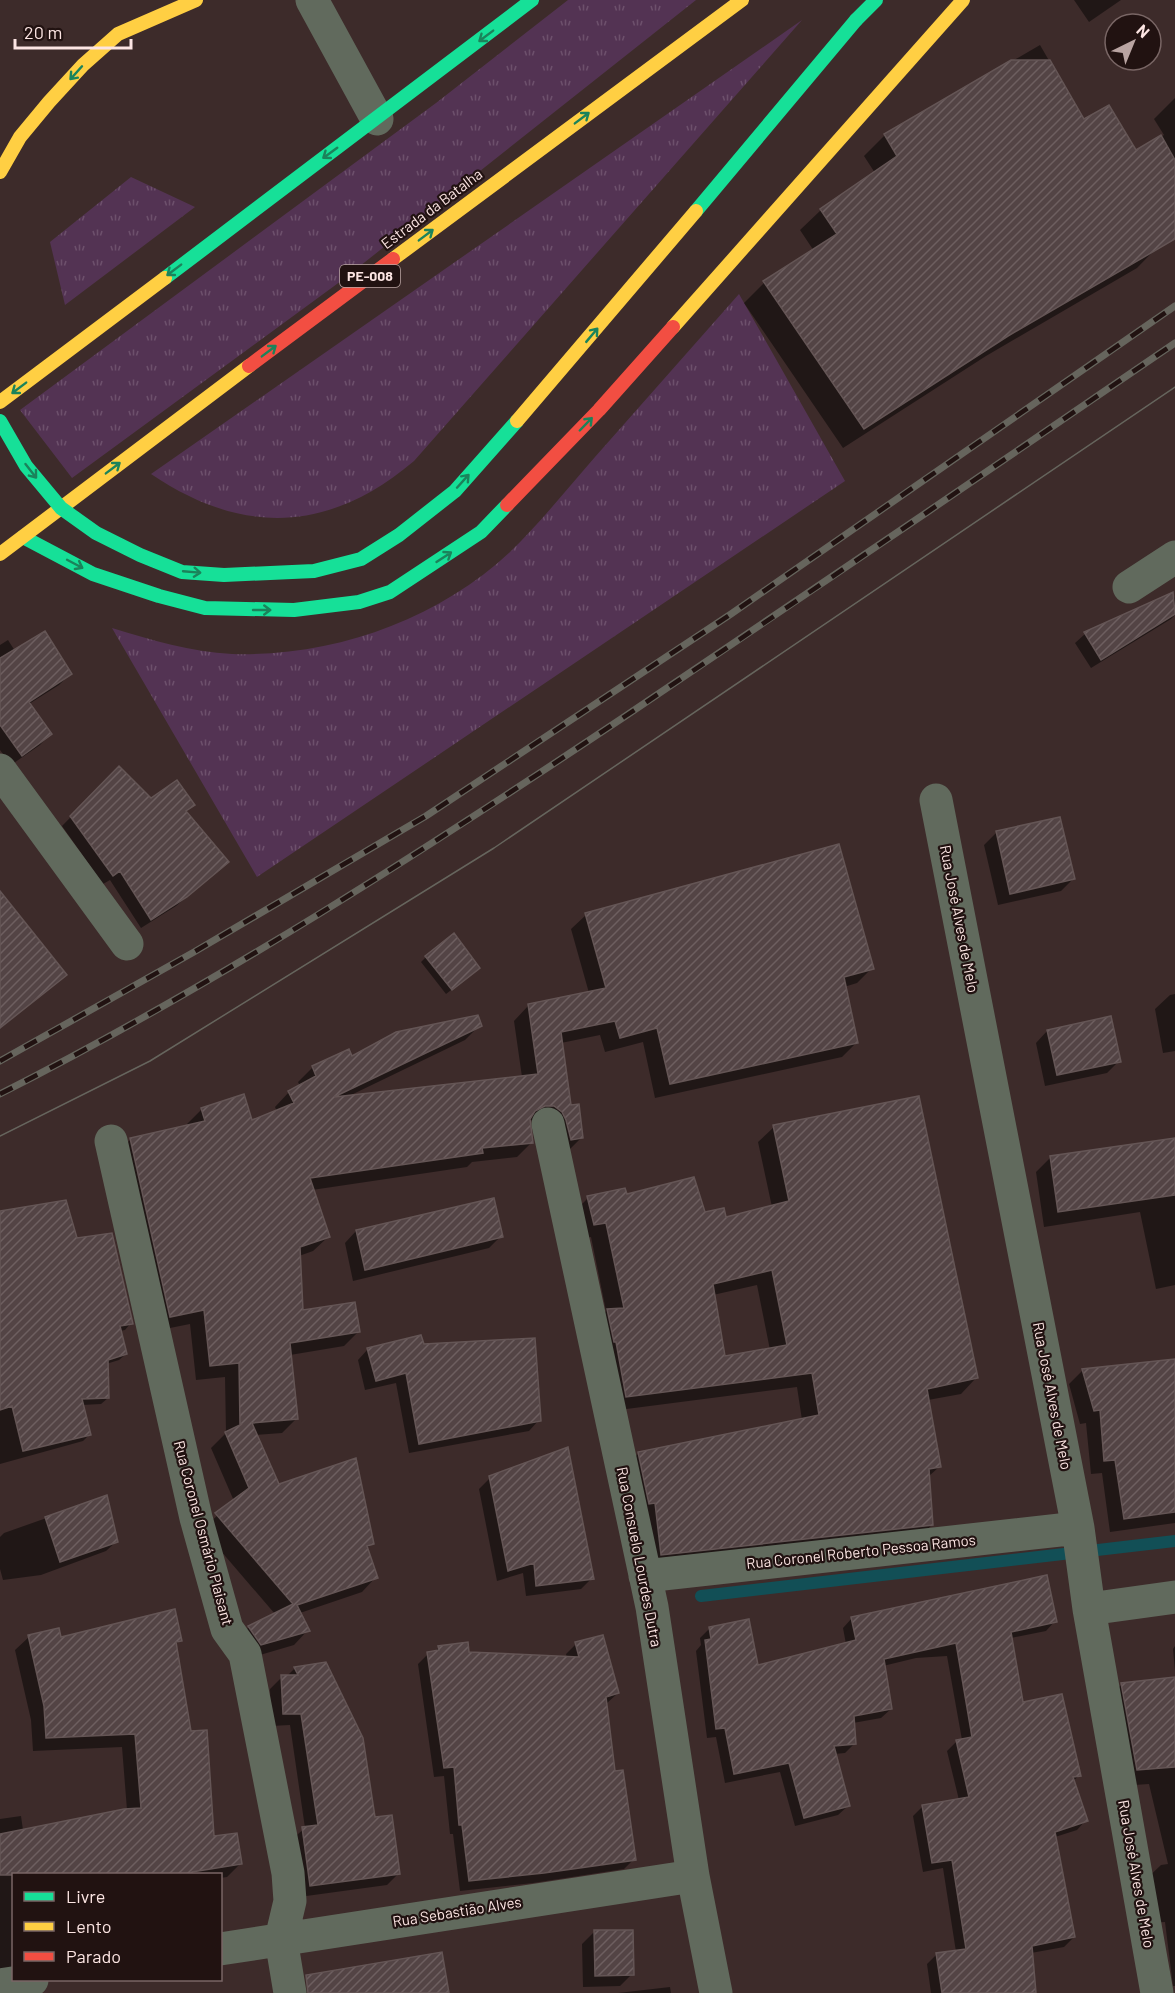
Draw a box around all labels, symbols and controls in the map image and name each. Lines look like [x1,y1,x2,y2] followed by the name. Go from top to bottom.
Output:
[15,12,130,50] scale bar
[1103,12,1163,72] north arrow
[1133,20,1154,41] text: N
[24,21,62,43] text: 20 m
[478,29,494,42] one-way arrow
[69,65,83,80] one-way arrow
[574,112,590,125] one-way arrow
[322,146,338,159] one-way arrow
[377,164,485,252] street label: Estrada da Batalha
[417,228,433,241] one-way arrow
[166,263,182,276] one-way arrow
[340,265,400,287] road number: PE-008
[585,327,598,343] one-way arrow
[261,344,277,357] one-way arrow
[11,381,27,394] one-way arrow
[578,416,593,431] one-way arrow
[105,461,121,474] one-way arrow
[24,463,37,479] one-way arrow
[456,474,470,489] one-way arrow
[435,550,452,562] one-way arrow
[65,559,83,570] one-way arrow
[181,567,201,578] one-way arrow
[251,604,271,616] one-way arrow
[937,843,983,994] street label: Rua José Alves de Melo
[1030,1320,1076,1471] street label: Rua José Alves de Melo
[171,1438,237,1627] street label: Rua Coronel Osmário Plaisant
[614,1465,666,1648] street label: Rua Consuelo Lourdes Dutra
[745,1530,977,1572] street label: Rua Coronel Roberto Pessoa Ramos
[1115,1798,1159,1949] street label: Rua José Alves de Melo
[12,1873,222,1981] legend
[66,1885,105,1907] text: Livre
[391,1892,523,1930] street label: Rua Sebastião Alves
[66,1915,112,1937] text: Lento
[66,1945,121,1967] text: Parado

